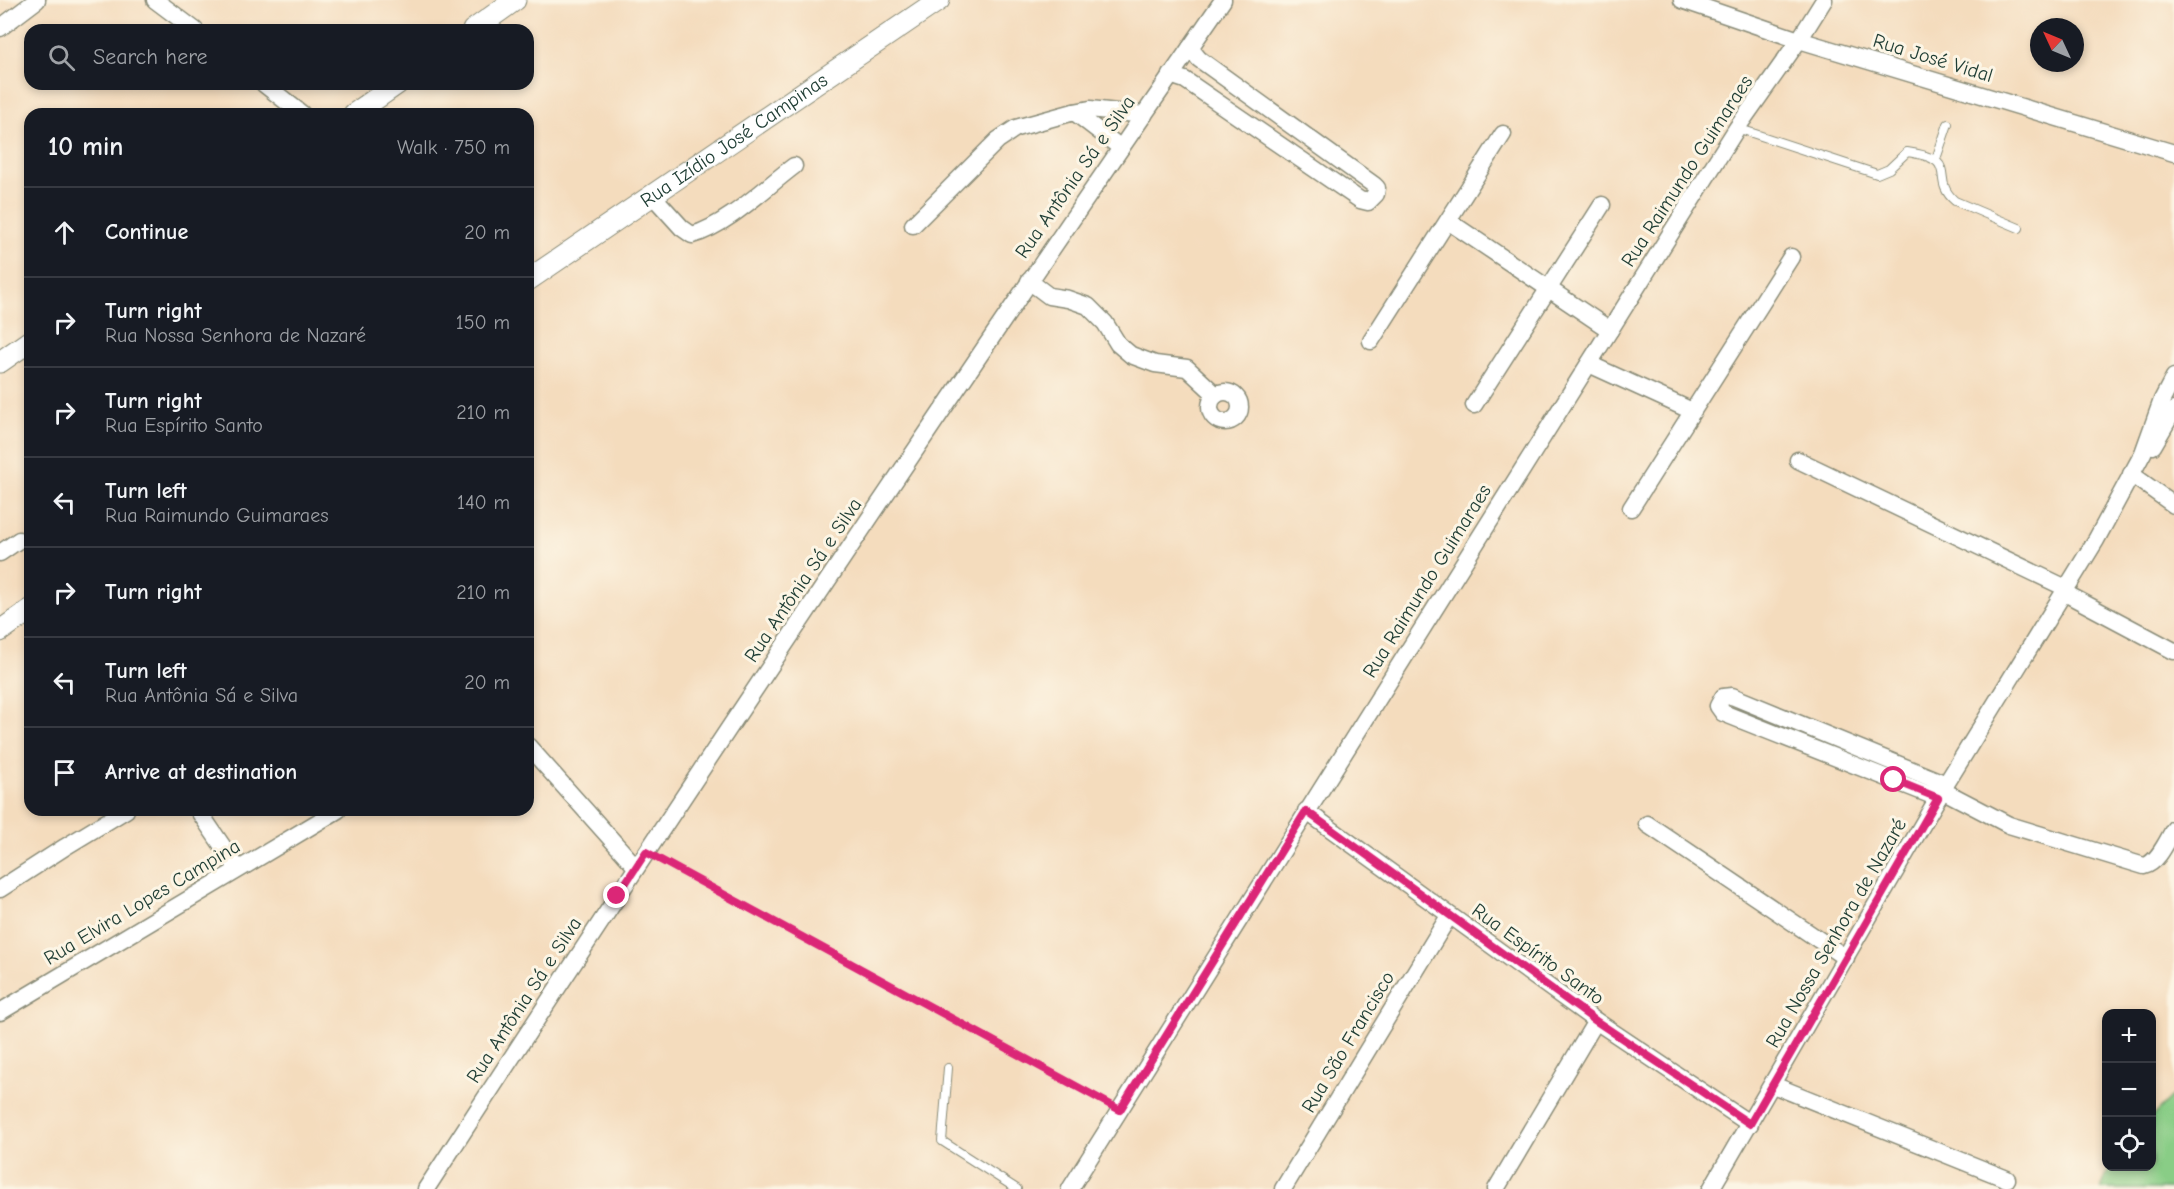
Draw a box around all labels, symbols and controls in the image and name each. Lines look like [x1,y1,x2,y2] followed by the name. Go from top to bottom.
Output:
[2030,18,2084,72] north arrow
[24,24,534,90] search box
[1870,29,1996,87] street label: Rua José Vidal
[45,41,78,74] icon: search
[93,44,208,70] text: Search here
[636,68,832,212] street label: Rua Izídio José Campinas
[1616,71,1758,271] street label: Rua Raimundo Guimaraes
[1010,91,1140,263] street label: Rua Antônia Sá e Silva
[48,132,123,162] text: 10 min
[397,136,510,159] text: Walk · 750 m
[48,216,81,249] icon: ahead
[105,219,188,245] text: Continue
[464,221,510,244] text: 20 m
[105,298,202,324] text: Turn right
[48,306,81,339] icon: right
[456,311,510,334] text: 150 m
[105,324,366,347] text: Rua Nossa Senhora de Nazaré
[105,388,202,414] text: Turn right
[48,396,81,429] icon: right
[456,401,510,424] text: 210 m
[105,414,263,437] text: Rua Espírito Santo
[105,478,187,504] text: Turn left
[1358,480,1496,682] street label: Rua Raimundo Guimaraes
[48,486,81,519] icon: left
[457,491,510,514] text: 140 m
[739,494,867,666] street label: Rua Antônia Sá e Silva
[105,504,329,527] text: Rua Raimundo Guimaraes
[48,576,81,609] icon: right
[105,579,202,605] text: Turn right
[456,581,510,604] text: 210 m
[105,658,187,684] text: Turn left
[48,666,81,699] icon: left
[464,671,510,694] text: 20 m
[105,684,298,707] text: Rua Antônia Sá e Silva
[48,756,81,789] icon: arrive
[105,759,297,785] text: Arrive at destination
[1880,766,1906,792] route start
[1761,814,1911,1052] street label: Rua Nossa Senhora de Nazaré
[40,834,244,970] street label: Rua Elvira Lopes Campina
[603,882,629,908] route end
[1467,898,1609,1010] street label: Rua Espírito Santo
[462,913,586,1087] street label: Rua Antônia Sá e Silva
[1297,967,1399,1117] street label: Rua São Francisco
[2102,1009,2156,1171] map controls
[2102,1009,2156,1063] button: +
[2102,1063,2156,1117] button: −
[2102,1117,2156,1171] button: locate

